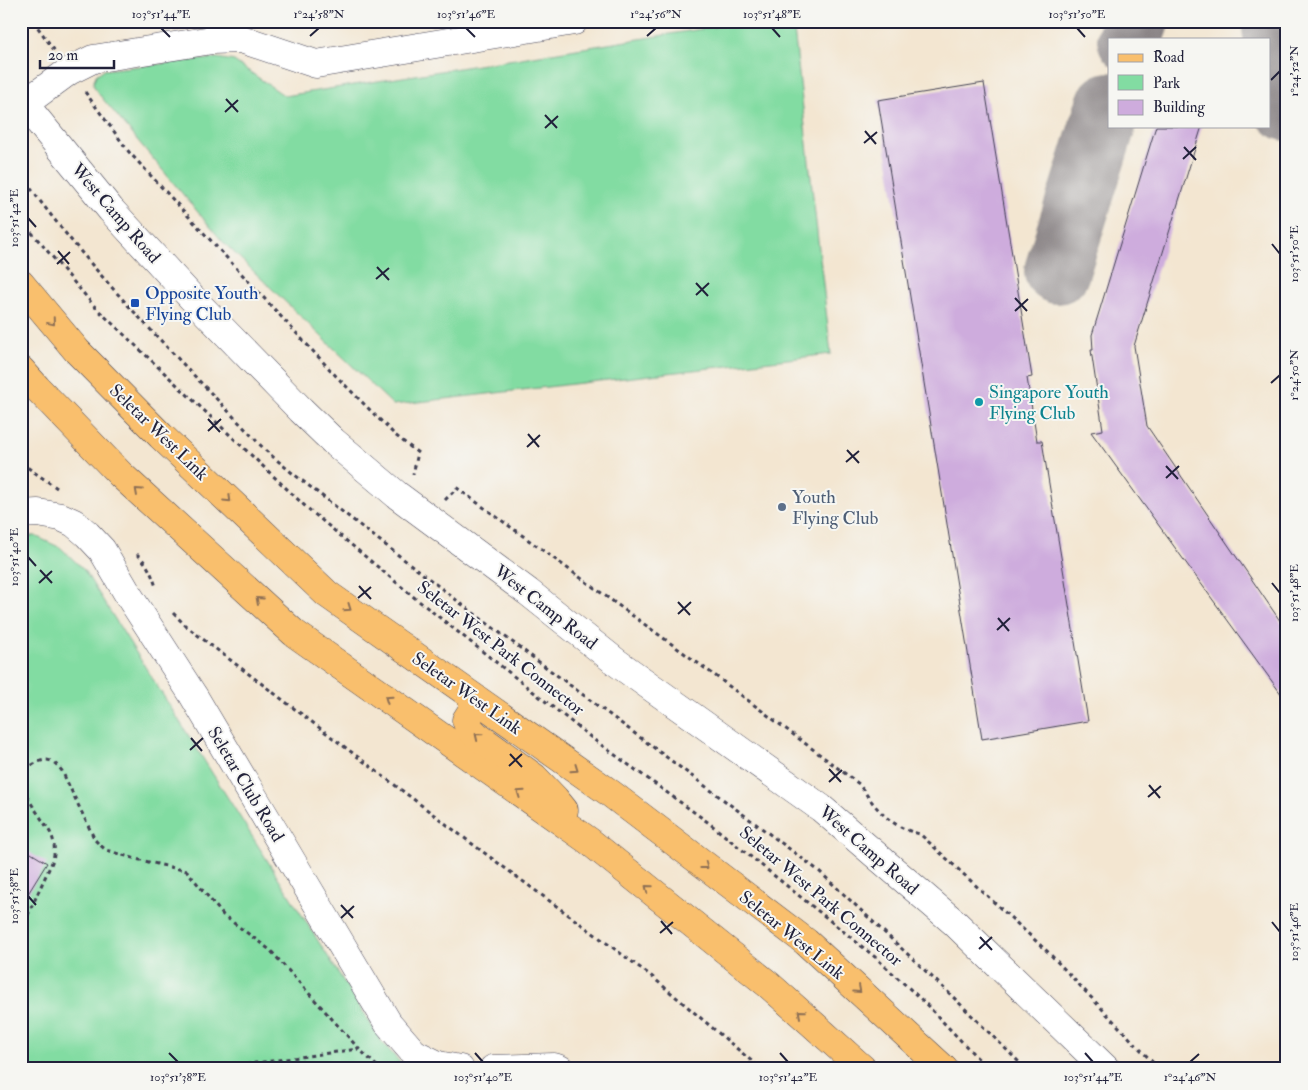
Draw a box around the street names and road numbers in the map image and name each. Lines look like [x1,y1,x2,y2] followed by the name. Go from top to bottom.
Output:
[65,158,165,268] street label: West Camp Road
[104,379,213,486] street label: Seletar West Link
[489,559,602,655] street label: West Camp Road
[412,576,589,721] street label: Seletar West Park Connector
[407,647,526,740] street label: Seletar West Link
[202,722,289,846] street label: Seletar Club Road
[813,800,923,900] street label: West Camp Road
[734,821,907,972] street label: Seletar West Park Connector
[734,886,849,985] street label: Seletar West Link

